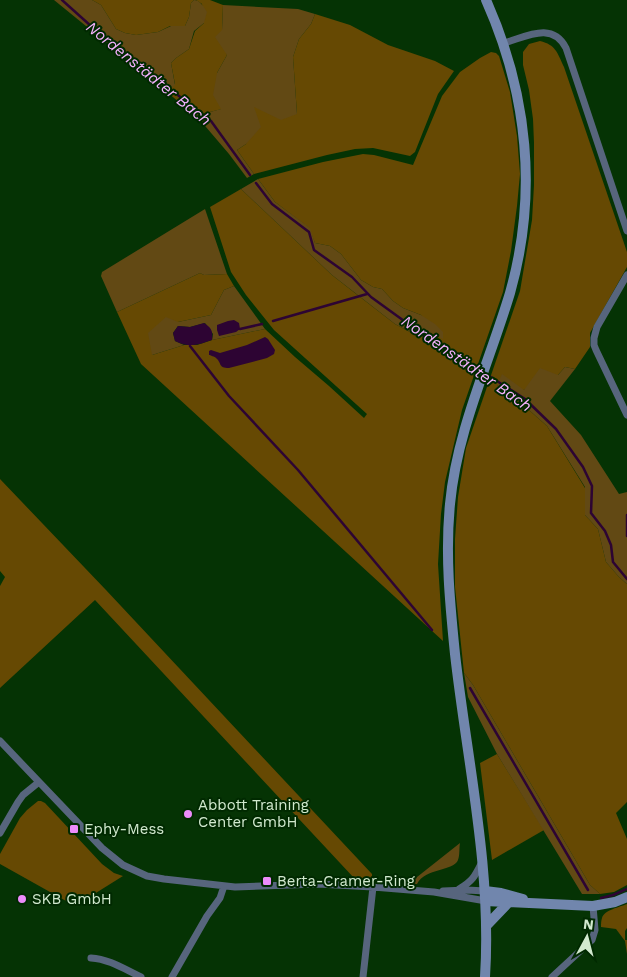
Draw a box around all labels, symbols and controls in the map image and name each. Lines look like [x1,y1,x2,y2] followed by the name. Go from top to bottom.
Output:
[83,17,215,129] water label: Nordenstädter Bach
[398,311,536,416] water label: Nordenstädter Bach
[198,796,309,831] place label: Abbott Training Center GmbH
[182,808,194,820] marker: Abbott Training Center GmbH
[84,820,164,838] place label: Ephy-Mess
[68,823,80,835] marker: Ephy-Mess
[277,872,415,890] place label: Berta-Cramer-Ring
[261,875,273,887] marker: Berta-Cramer-Ring
[32,890,112,908] place label: SKB GmbH
[16,893,28,905] marker: SKB GmbH
[562,912,612,962] north arrow
[582,916,595,933] text: N

